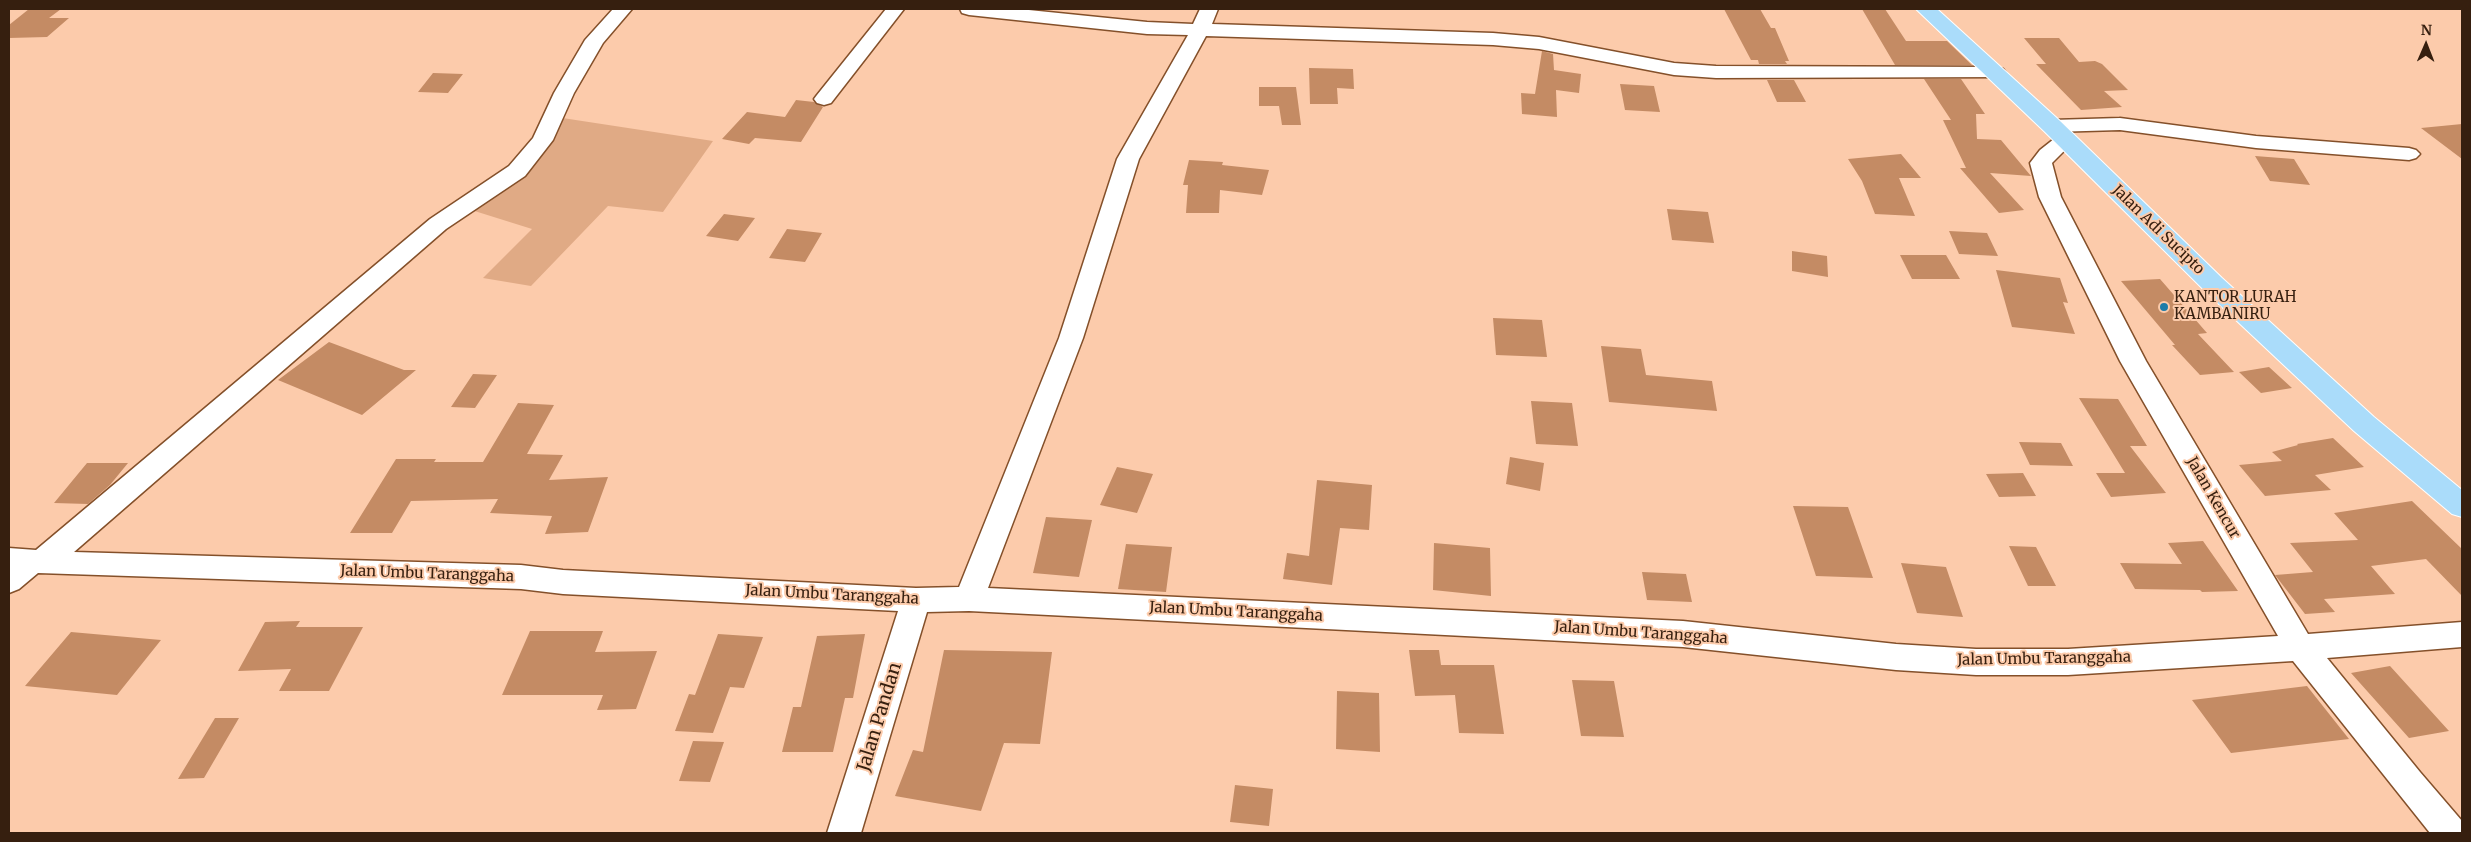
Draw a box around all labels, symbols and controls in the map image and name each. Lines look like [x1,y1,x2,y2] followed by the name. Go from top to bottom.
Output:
[2401,20,2451,70] north arrow
[2421,21,2432,39] text: N
[2108,181,2208,279] street label: Jalan Adi Sucipto
[2174,289,2297,324] place label: KANTOR LURAH KAMBANIRU
[2158,301,2170,313] marker: KANTOR LURAH KAMBANIRU
[2182,454,2244,542] street label: Jalan Kencur
[340,562,514,586] street label: Jalan Umbu Taranggaha
[745,581,919,609] street label: Jalan Umbu Taranggaha
[1149,598,1323,626] street label: Jalan Umbu Taranggaha
[1554,618,1728,648] street label: Jalan Umbu Taranggaha
[1957,648,2131,670] street label: Jalan Umbu Taranggaha
[853,660,907,774] street label: Jalan Pandan

